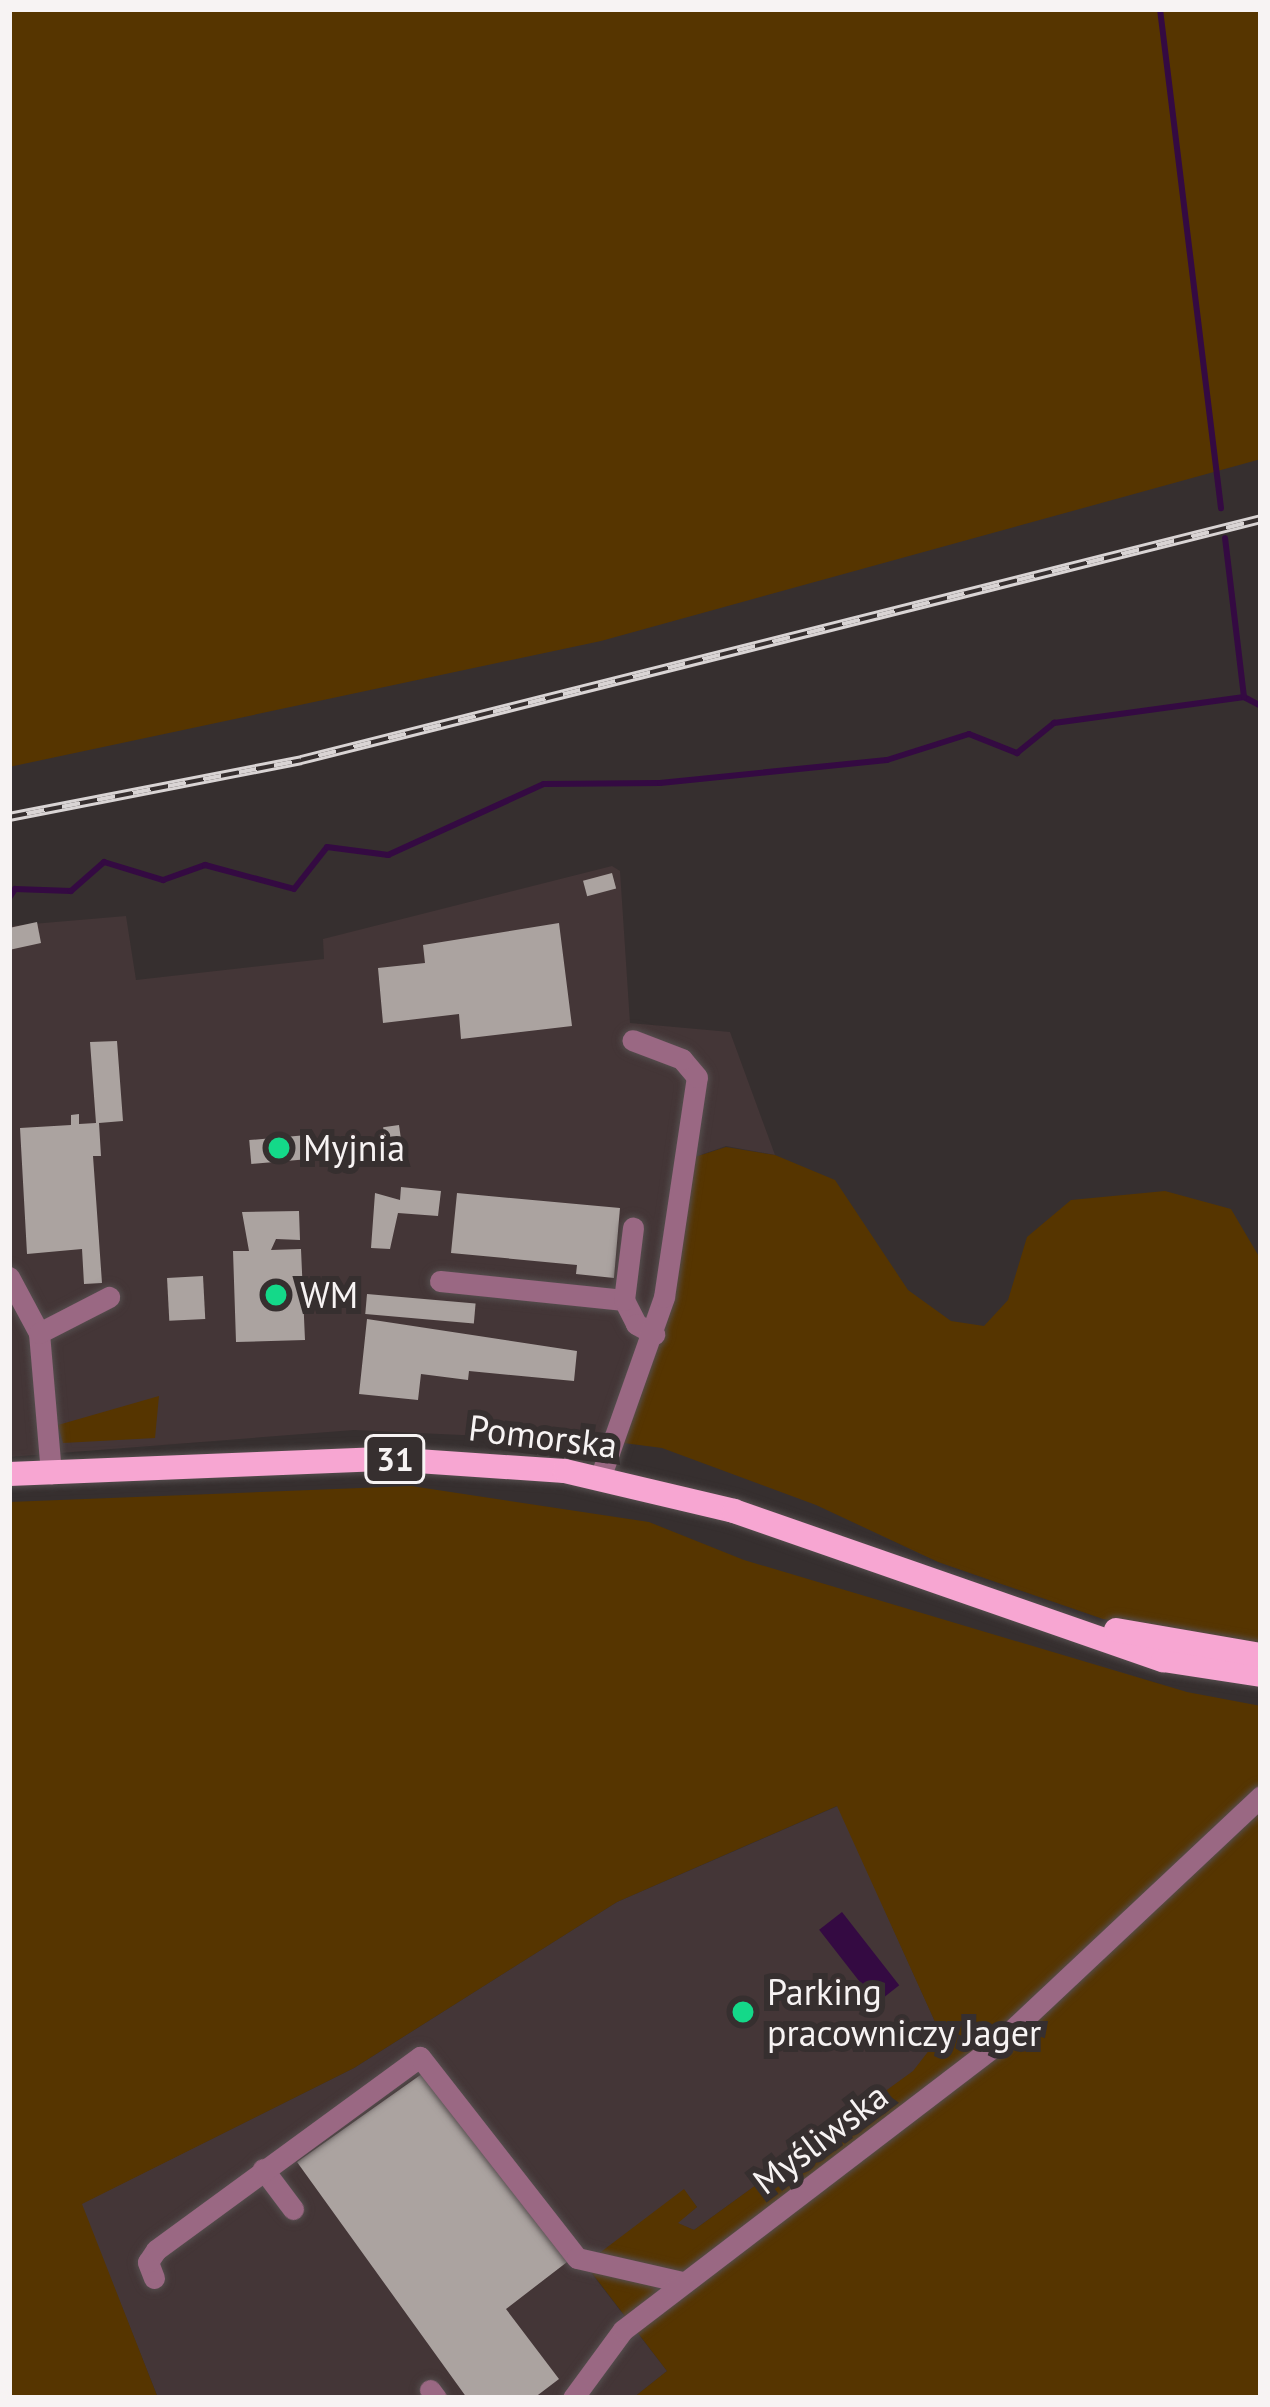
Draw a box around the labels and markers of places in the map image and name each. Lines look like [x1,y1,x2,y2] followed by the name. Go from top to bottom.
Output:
[303,1126,405,1170] place label: Myjnia
[266,1135,292,1161] marker: Myjnia
[300,1273,358,1317] place label: WM
[263,1282,289,1308] marker: WM
[767,1969,1043,2054] place label: Parking pracowniczy Jager
[730,1999,756,2025] marker: Parking pracowniczy Jager

